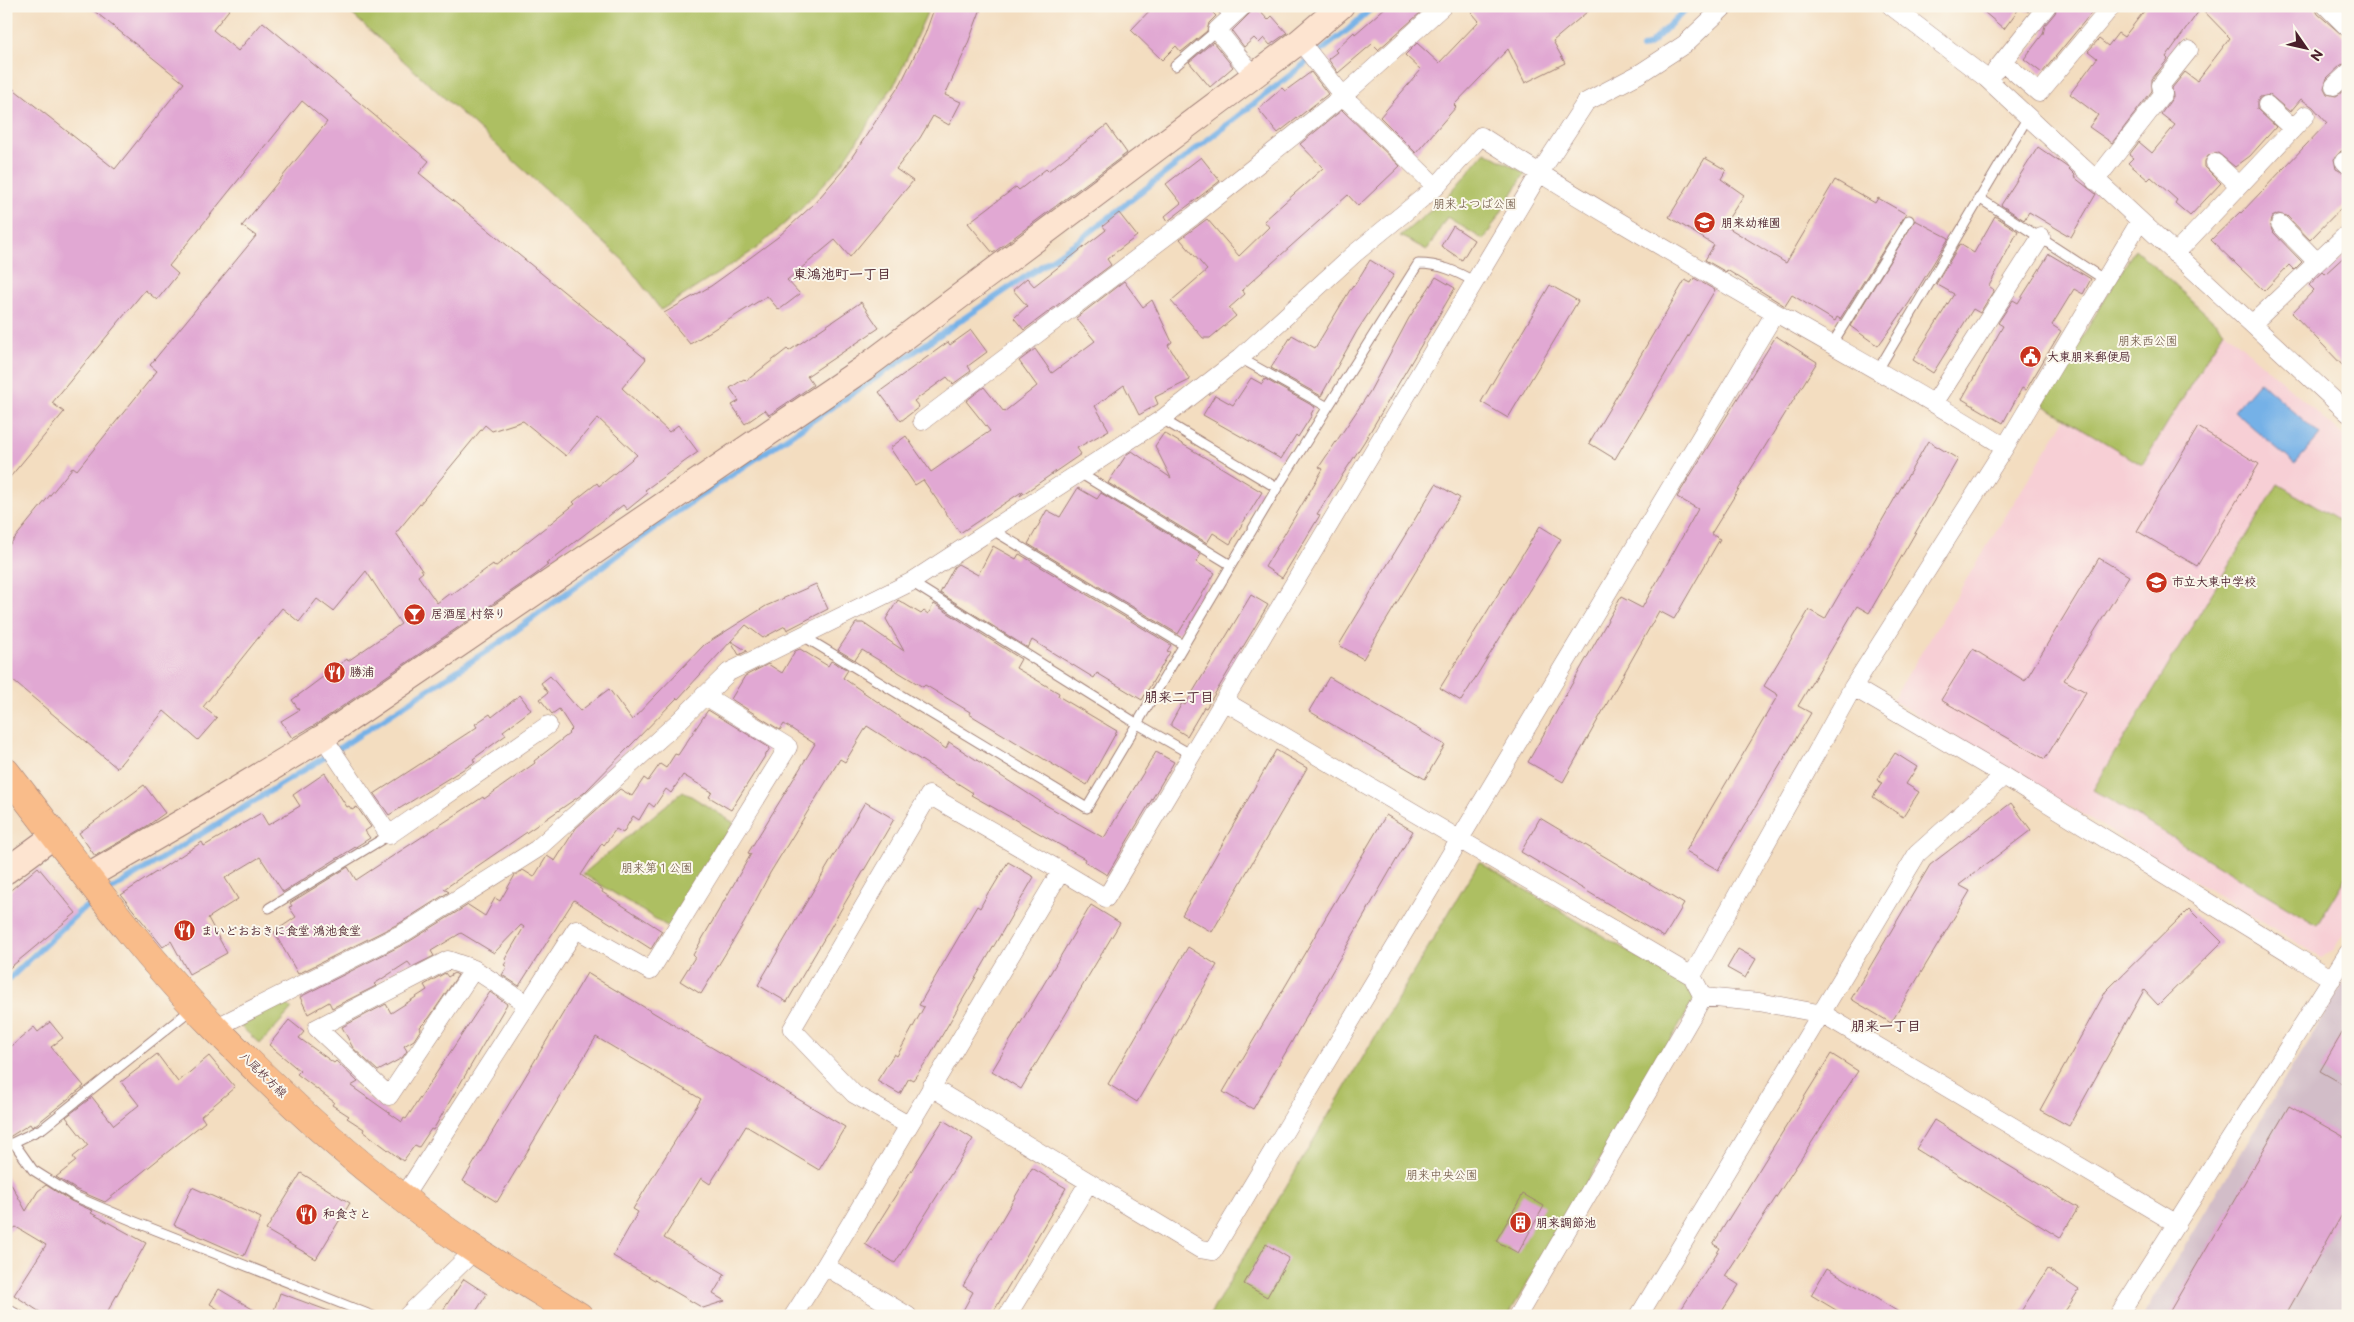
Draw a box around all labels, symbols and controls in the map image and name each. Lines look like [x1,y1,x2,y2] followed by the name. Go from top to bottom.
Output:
[2282,22,2332,72] north arrow
[2306,46,2326,64] text: N
[1433,197,1517,212] park label: 朋来よつば公園
[1693,211,1717,235] school or university icon: 朋来幼稚園
[1721,216,1781,231] place label: 朋来幼稚園
[793,266,891,283] district label: 東鴻池町一丁目
[2118,334,2178,349] park label: 朋来西公園
[2019,345,2043,369] public building icon: 大東朋来郵便局
[2047,350,2131,365] place label: 大東朋来郵便局
[2144,570,2168,594] school or university icon: 市立大東中学校
[2172,575,2256,590] place label: 市立大東中学校
[403,602,427,626] bar icon: 居酒屋 村祭り
[431,607,506,622] place label: 居酒屋 村祭り
[322,660,346,684] restaurant icon: 勝浦
[350,665,374,680] place label: 勝浦
[1144,689,1214,706] district label: 朋来二丁目
[621,861,693,876] park label: 朋来第１公園
[173,919,197,943] restaurant icon: まいどおおきに食堂 鴻池食堂
[201,924,361,939] place label: まいどおおきに食堂 鴻池食堂
[1851,1018,1921,1035] district label: 朋来一丁目
[236,1049,290,1101] street label: 八尾枚方線
[1406,1168,1478,1183] park label: 朋来中央公園
[295,1202,319,1226] restaurant icon: 和食さと
[323,1207,371,1222] place label: 和食さと
[1508,1211,1532,1235] building icon: 朋来調節池
[1536,1216,1596,1231] place label: 朋来調節池

